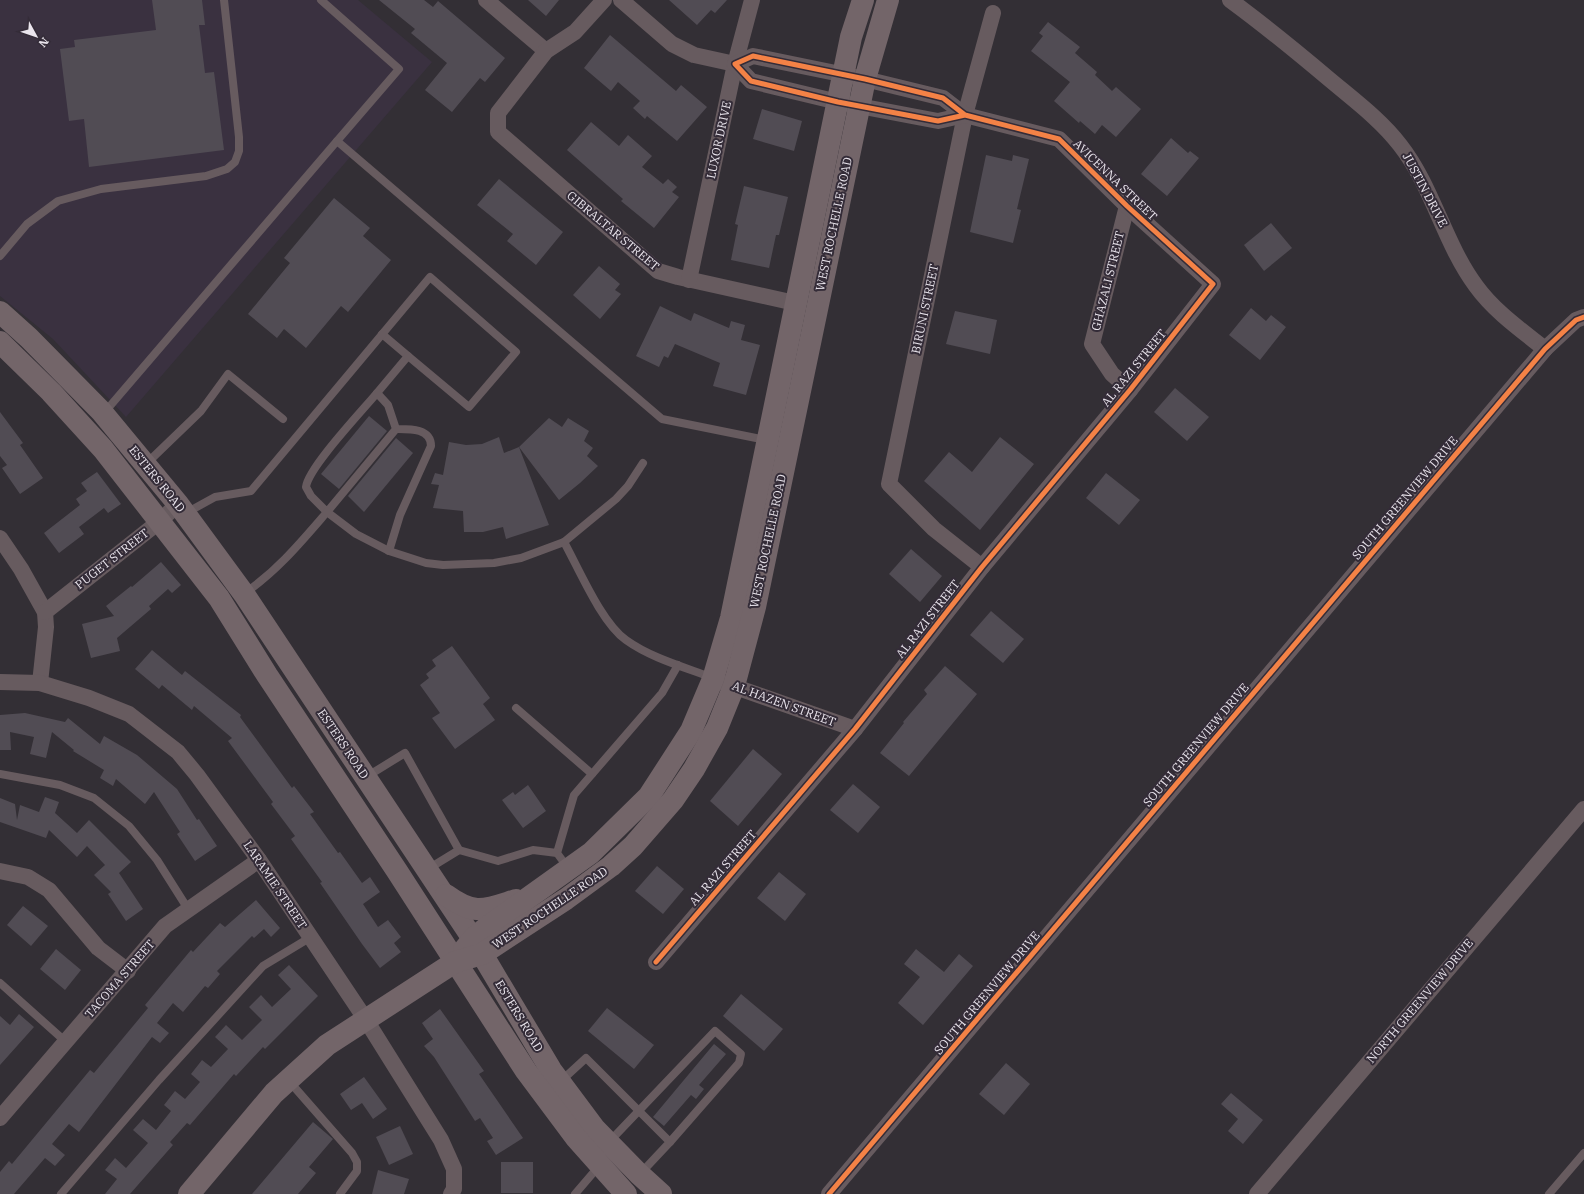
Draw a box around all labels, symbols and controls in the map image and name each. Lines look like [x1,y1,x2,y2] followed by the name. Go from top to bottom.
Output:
[16,16,56,56] north arrow
[35,35,52,50] text: N
[703,100,734,180] street label: LUXOR DRIVE
[1070,136,1161,224] street label: AVICENNA STREET
[1400,150,1451,229] street label: JUSTIN DRIVE
[812,156,855,292] street label: WEST ROCHELLE ROAD
[564,188,663,274] street label: GIBRALTAR STREET
[1088,229,1127,332] street label: GHAZALI STREET
[908,263,941,355] street label: BIRUNI STREET
[1098,326,1169,409] street label: AL RAZI STREET
[1349,433,1461,562] street label: SOUTH GREENVIEW DRIVE
[126,443,189,515] street label: ESTERS ROAD
[746,473,789,609] street label: WEST ROCHELLE ROAD
[72,525,152,592] street label: PUGET STREET
[892,576,963,661] street label: AL RAZI STREET
[730,678,838,729] street label: AL HAZEN STREET
[1140,680,1252,809] street label: SOUTH GREENVIEW DRIVE
[315,706,372,781] street label: ESTERS ROAD
[686,827,760,908] street label: AL RAZI STREET
[240,838,311,932] street label: LARAMIE STREET
[489,863,610,952] street label: WEST ROCHELLE ROAD
[931,928,1043,1057] street label: SOUTH GREENVIEW DRIVE
[1363,935,1476,1066] street label: NORTH GREENVIEW DRIVE
[82,936,158,1021] street label: TACOMA STREET
[492,977,547,1054] street label: ESTERS ROAD

